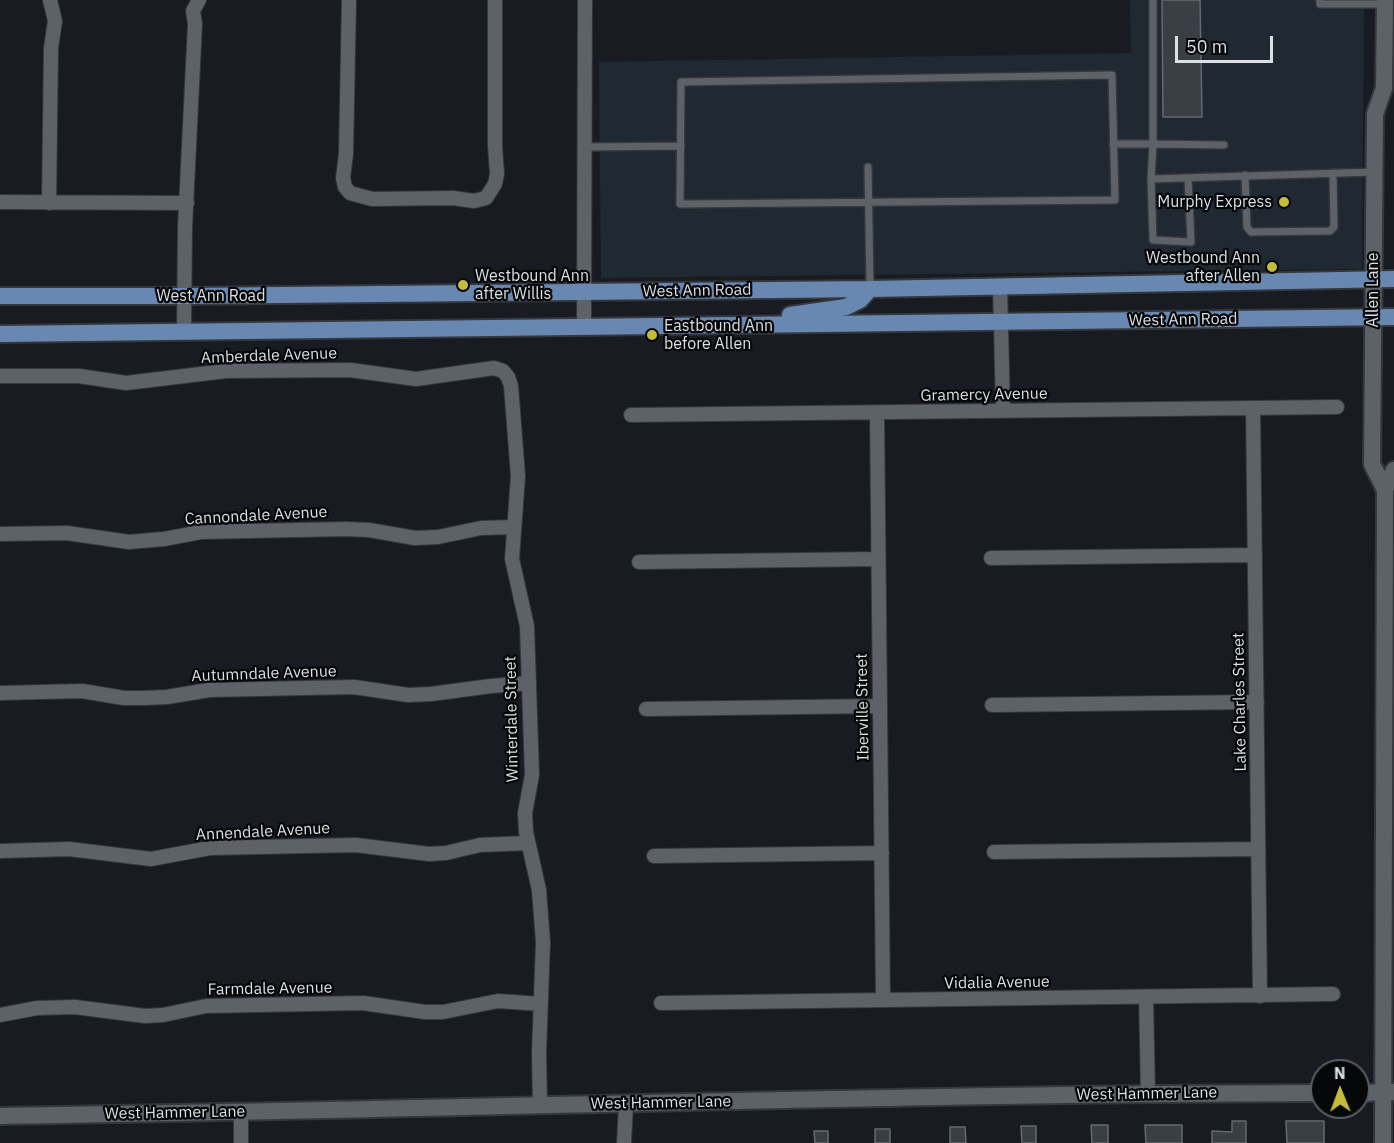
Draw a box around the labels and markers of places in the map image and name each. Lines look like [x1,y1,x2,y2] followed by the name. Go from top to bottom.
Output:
[1157,192,1272,212] place label: Murphy Express
[1277,195,1291,209] marker: Murphy Express
[1146,248,1260,286] place label: Westbound Ann after Allen
[1265,260,1279,274] marker: Westbound Ann after Allen
[475,266,589,304] place label: Westbound Ann after Willis
[456,278,470,292] marker: Westbound Ann after Willis
[664,316,773,354] place label: Eastbound Ann before Allen
[645,328,659,342] marker: Eastbound Ann before Allen

